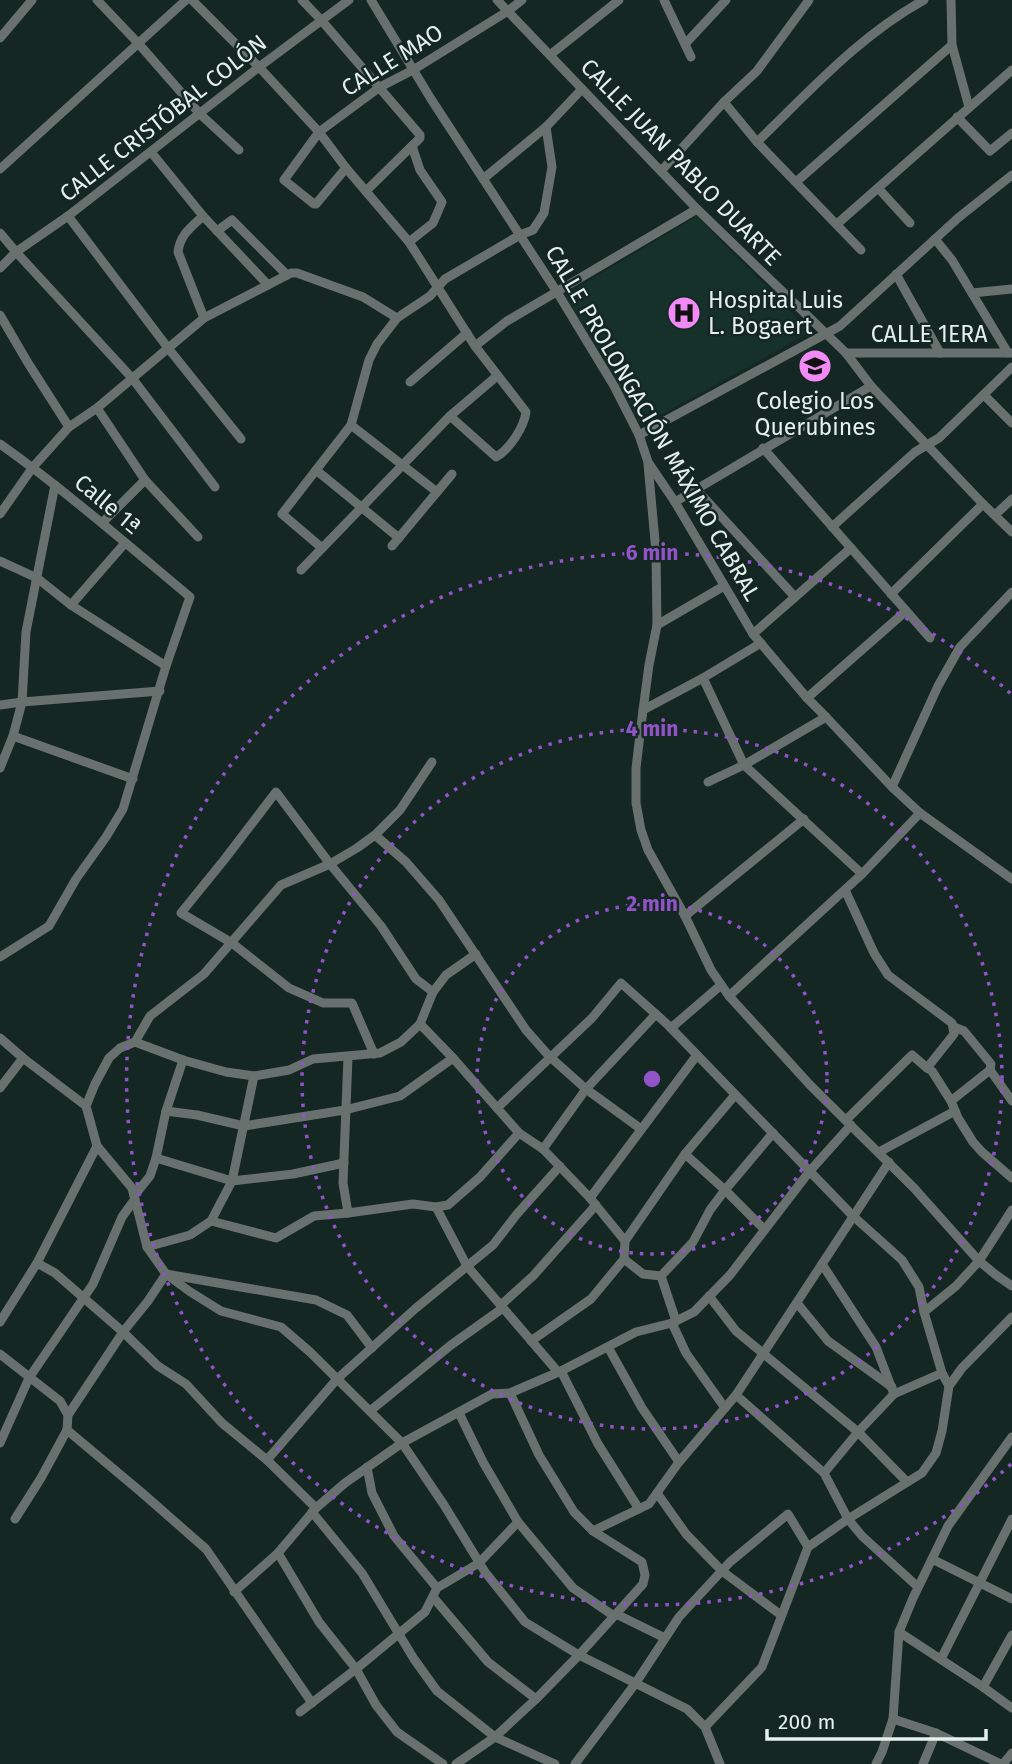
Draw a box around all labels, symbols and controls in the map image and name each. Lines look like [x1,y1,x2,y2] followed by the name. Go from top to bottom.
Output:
[336,18,448,102] street label: CALLE MAO
[53,28,272,208] street label: CALLE CRISTÓBAL COLÓN
[575,53,787,271] street label: CALLE JUAN PABLO DUARTE
[539,240,767,606] street label: CALLE PROLONGACIÓN MÁXIMO CABRAL
[708,286,843,340] place label: Hospital Luis L. Bogaert
[665,294,703,332] hospital icon: Hospital Luis L. Bogaert
[871,320,988,348] street label: CALLE 1ERA
[796,347,834,385] school or university icon: Colegio Los Querubines
[755,387,875,441] place label: Colegio Los Querubines
[69,468,147,540] street label: Calle 1ª
[626,540,678,566] text: 6 min
[626,716,678,742] text: 4 min
[626,891,678,917] text: 2 min
[640,1067,664,1091] centre of rings
[767,1698,986,1742] scale bar
[778,1709,835,1735] text: 200 m

